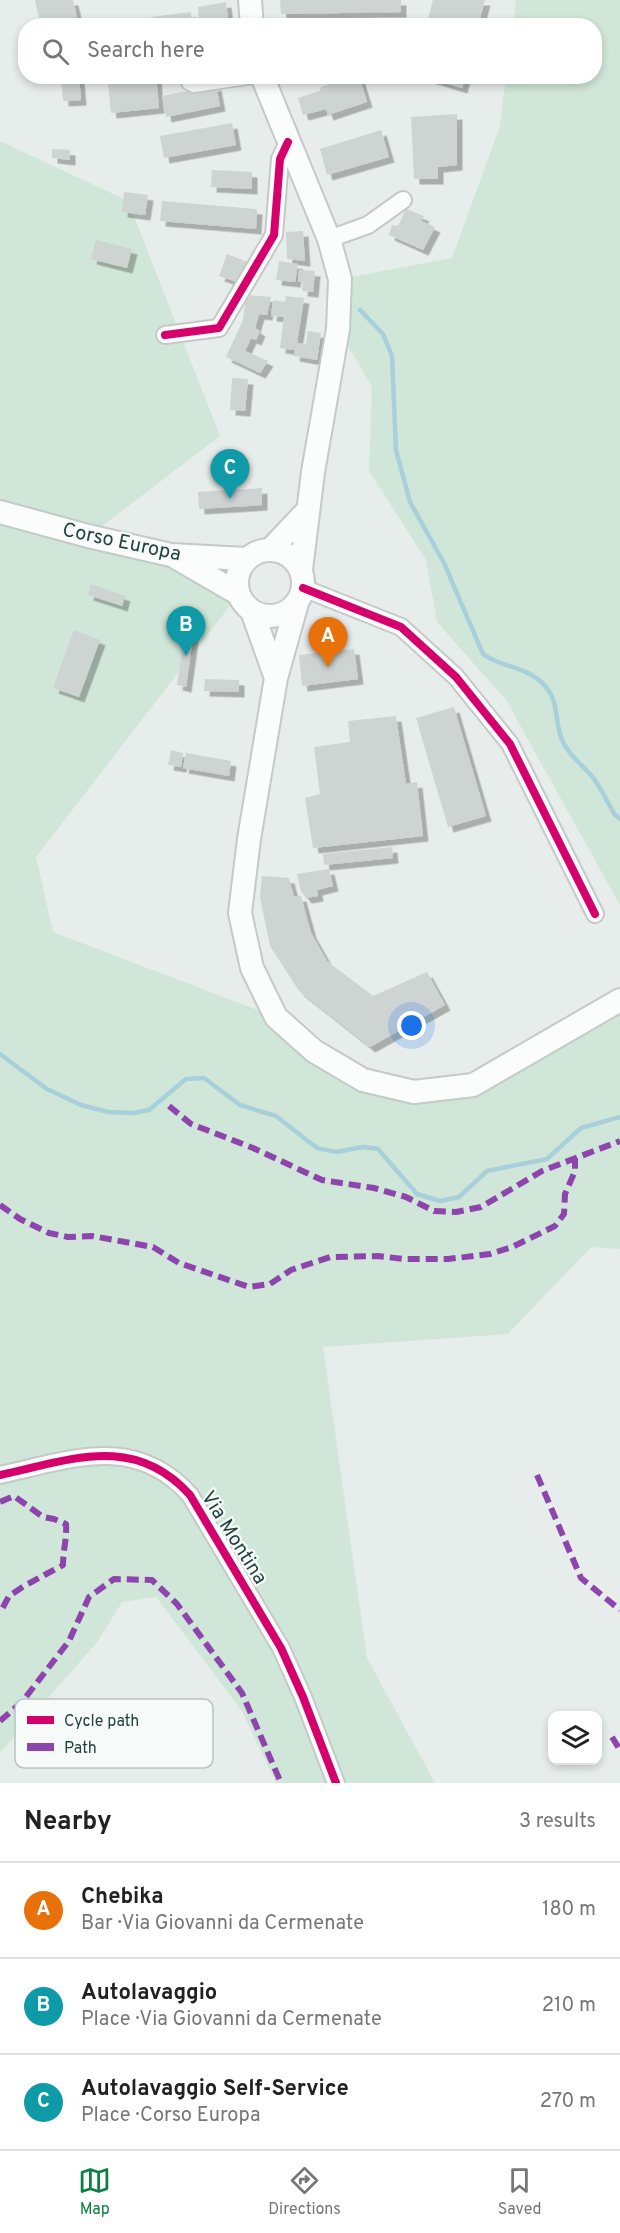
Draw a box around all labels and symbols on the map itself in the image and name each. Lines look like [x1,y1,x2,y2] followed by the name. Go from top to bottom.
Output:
[210,450,250,499] pin: C
[60,518,183,568] street label: Corso Europa
[166,606,206,656] pin: B
[308,618,348,667] pin: A
[397,1011,426,1040] your location
[194,1486,272,1590] street label: Via Montina
[15,1699,213,1768] legend
[64,1712,139,1732] text: Cycle path
[64,1739,97,1759] text: Path

